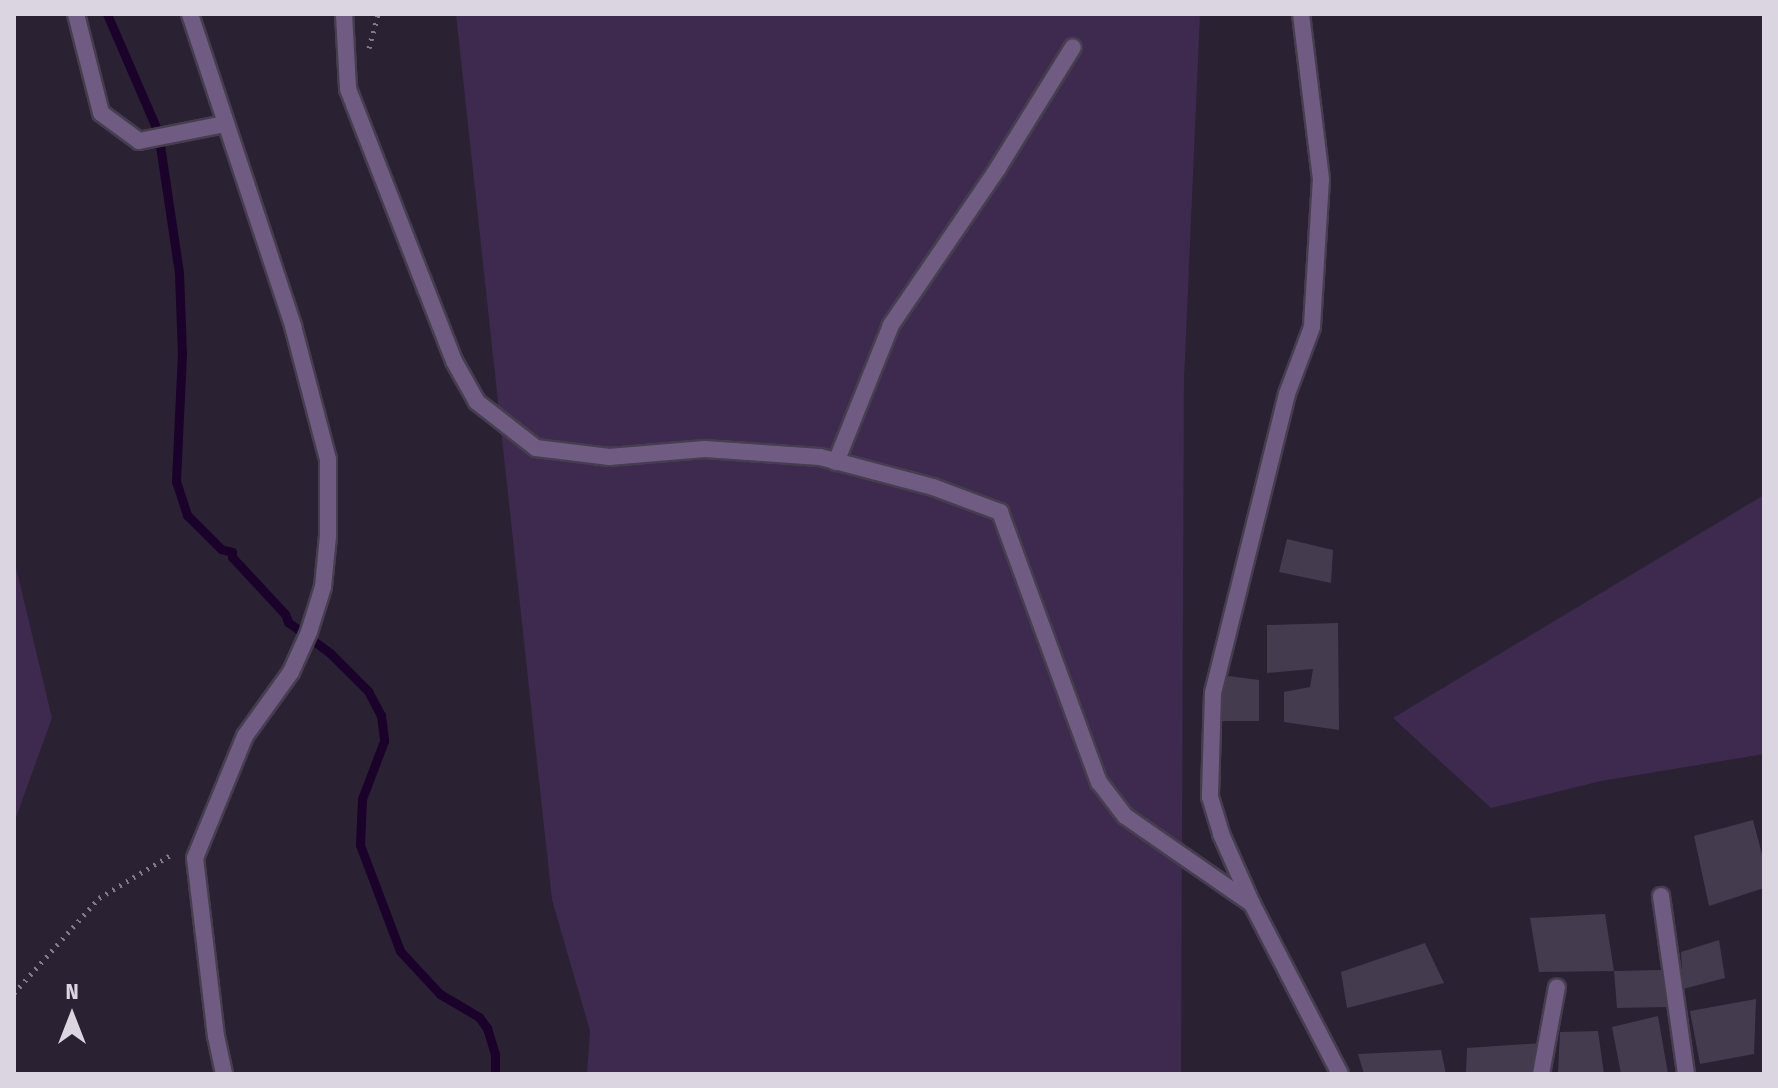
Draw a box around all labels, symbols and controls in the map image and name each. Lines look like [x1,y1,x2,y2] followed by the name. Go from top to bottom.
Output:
[32,976,112,1056] north arrow
[65,978,79,1005] text: N

